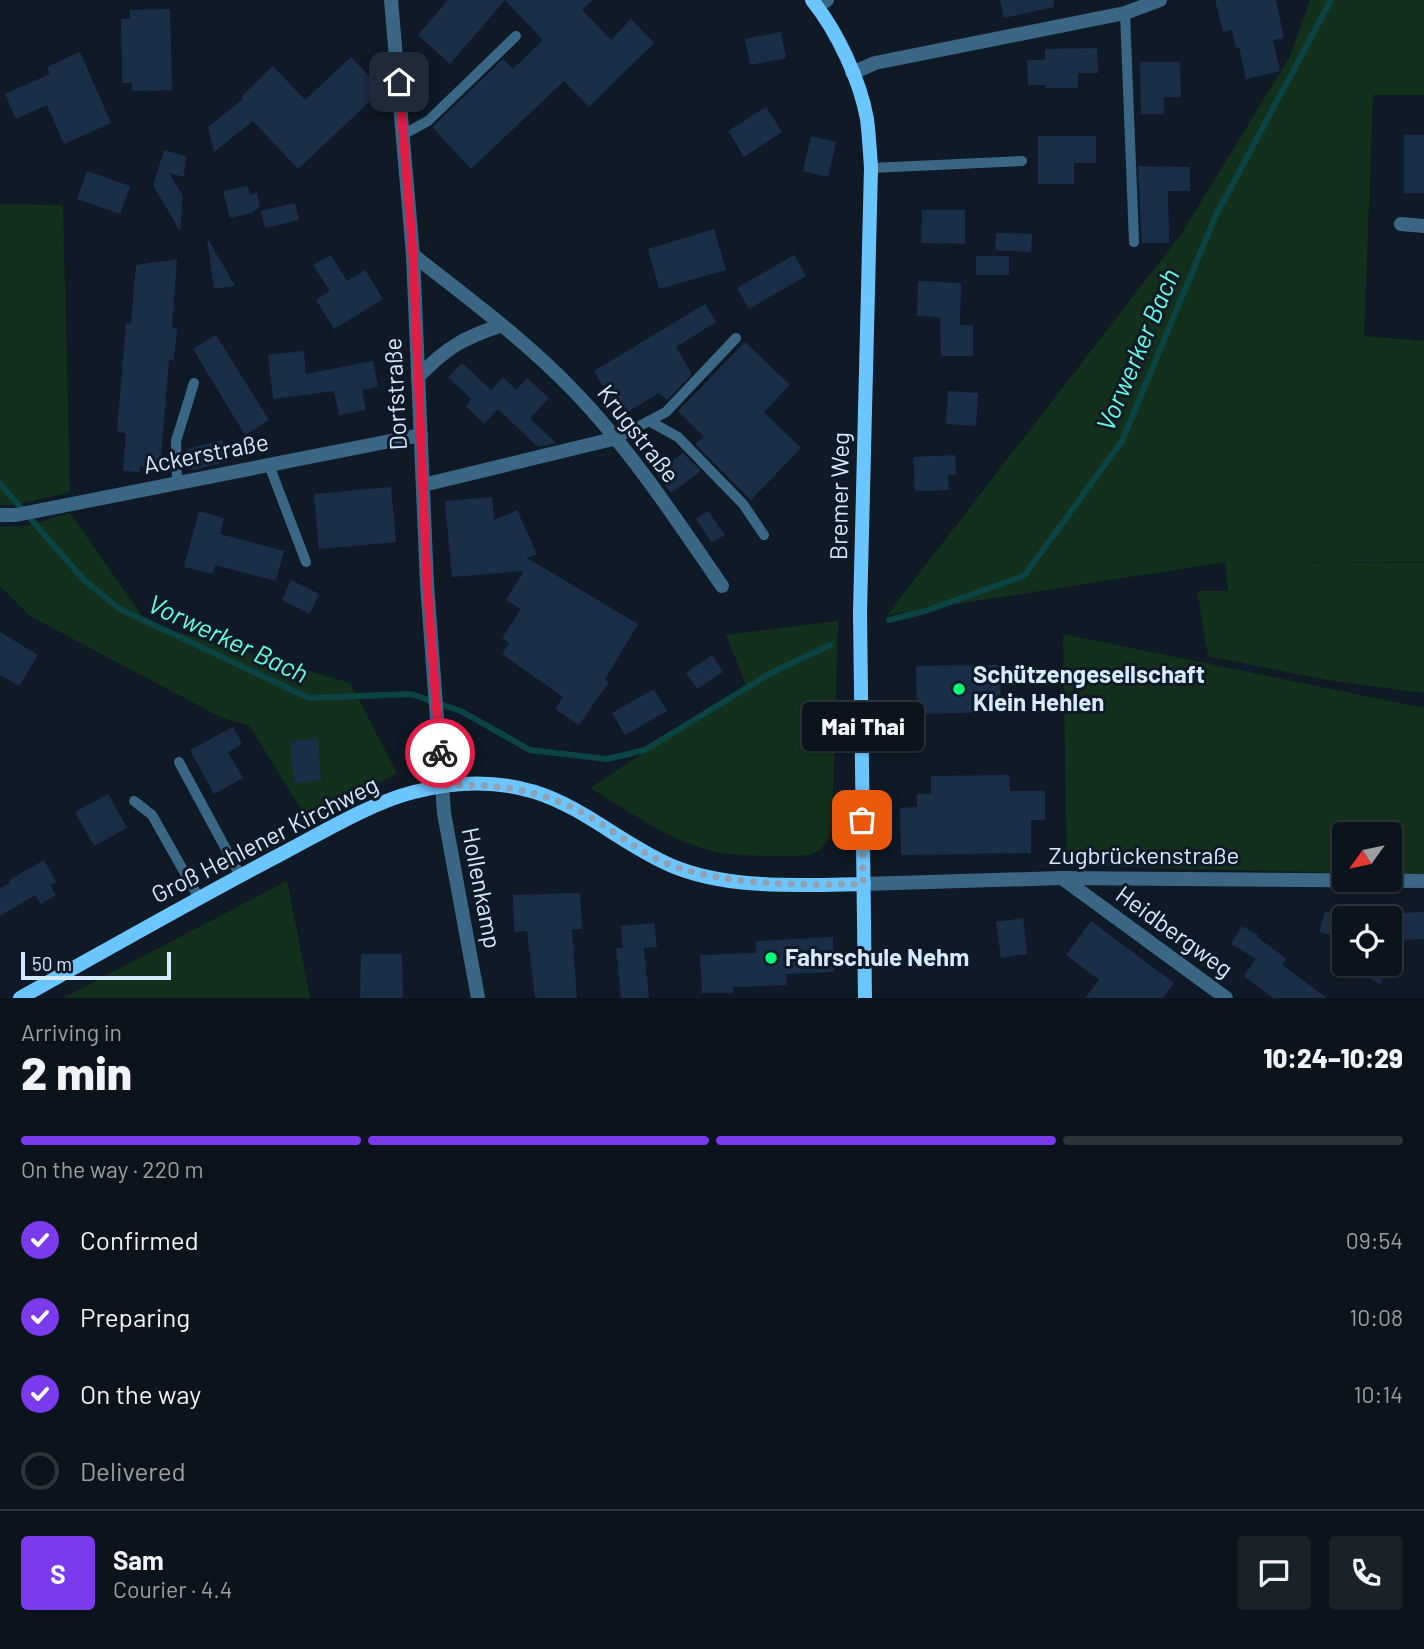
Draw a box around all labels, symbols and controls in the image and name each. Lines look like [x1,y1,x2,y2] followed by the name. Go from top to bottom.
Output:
[369,52,429,112] pin
[380,63,418,101] icon: home
[1089,264,1185,435] water label: Vorwerker Bach
[377,337,412,451] street label: Dorfstraße
[592,378,686,488] street label: Krugstraße
[141,426,271,479] street label: Ackerstraße
[823,432,854,560] street label: Bremer Weg
[144,587,314,688] water label: Vorwerker Bach
[973,659,1205,716] place label: Schützengesellschaft Klein Hehlen
[951,681,967,697] marker: Schützengesellschaft Klein Hehlen
[801,701,923,750] callout: Mai Thai
[821,712,905,740] text: Mai Thai
[405,718,475,788] courier
[421,734,459,772] icon: bike
[146,769,383,908] street label: Groß Hehlener Kirchweg
[832,790,892,850] pin
[843,801,881,839] icon: bag
[1332,822,1402,892] north arrow
[1332,822,1402,976] map controls
[457,825,508,951] street label: Hollenkamp
[1049,840,1239,869] street label: Zugbrückenstraße
[1111,879,1239,983] street label: Heidbergweg
[1332,906,1402,976] button: locate
[785,942,969,971] place label: Fahrschule Nehm
[21,949,172,981] scale bar
[763,950,779,966] marker: Fahrschule Nehm
[32,952,72,975] text: 50 m
[21,1018,122,1046] text: Arriving in
[1263,1042,1403,1073] text: 10:24–10:29
[21,1044,132,1099] text: 2 min
[21,1155,204,1183] text: On the way · 220 m
[21,1221,59,1259] icon: check
[80,1224,199,1255] text: Confirmed
[1346,1226,1403,1254] text: 09:54
[21,1298,59,1336] icon: check
[80,1301,190,1332] text: Preparing
[1349,1303,1403,1331] text: 10:08
[21,1375,59,1413] icon: check
[80,1378,201,1409] text: On the way
[1353,1380,1403,1408] text: 10:14
[80,1455,186,1486] text: Delivered
[1237,1536,1311,1610] button: chat
[1329,1536,1403,1610] button: phone
[113,1544,164,1575] text: Sam
[50,1558,66,1589] text: S
[113,1575,232,1603] text: Courier · 4.4

